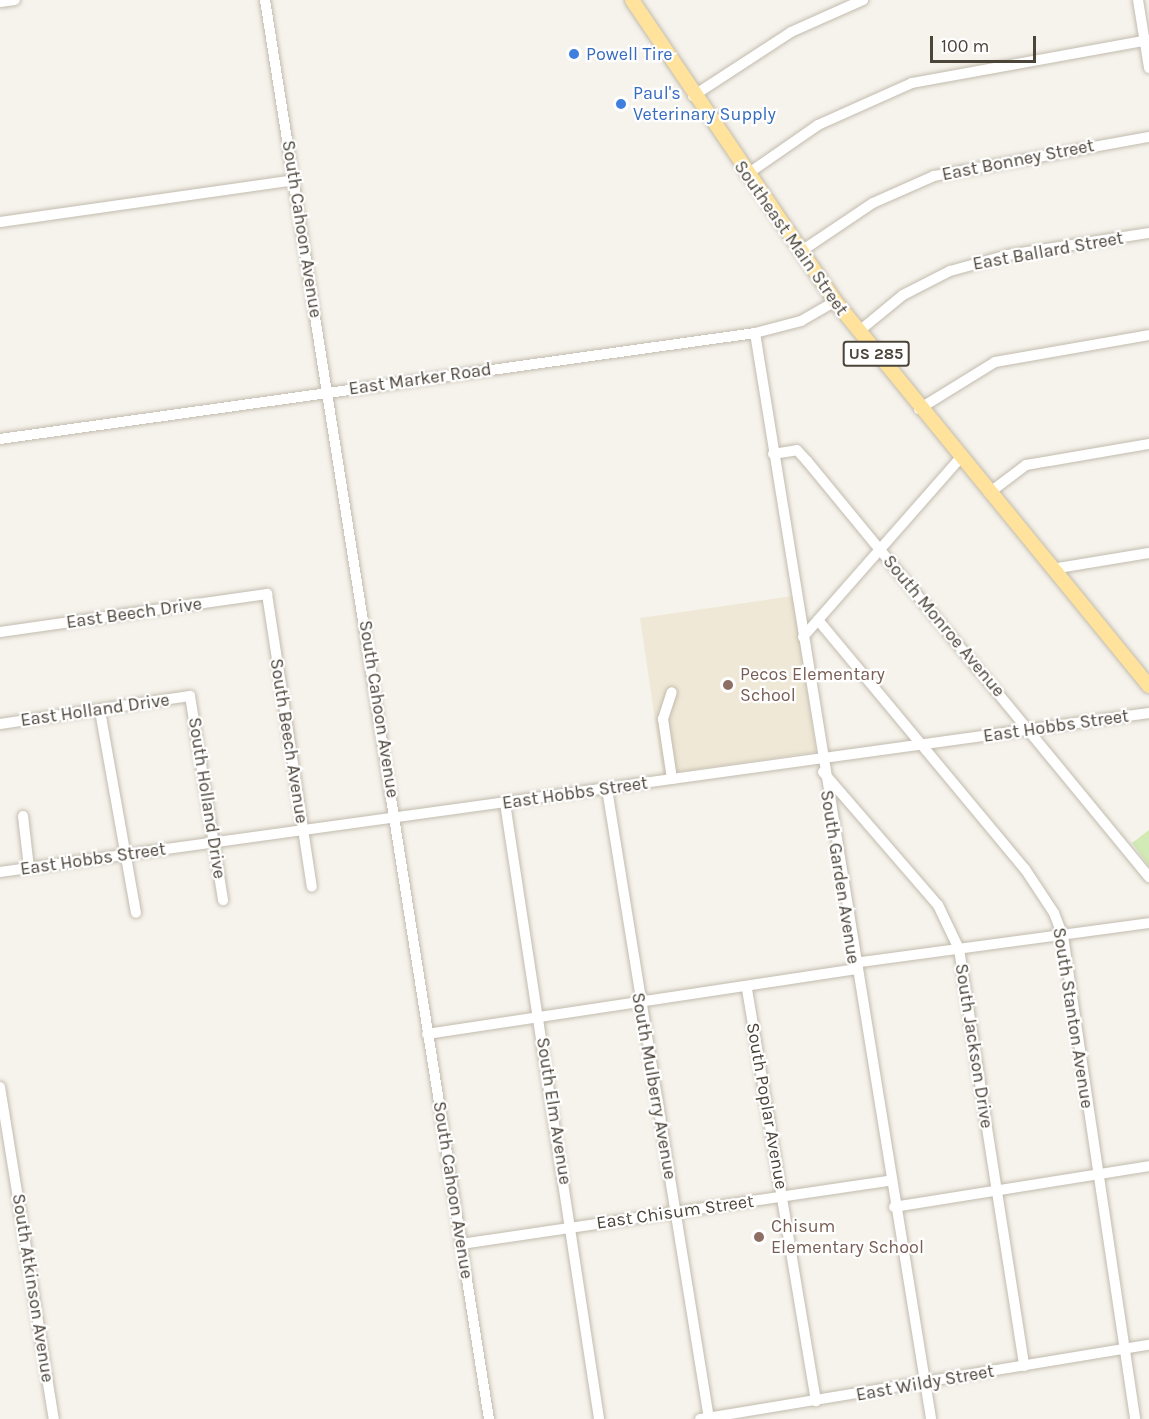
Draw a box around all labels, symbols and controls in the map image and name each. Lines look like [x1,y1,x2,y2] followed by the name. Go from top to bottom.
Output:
[933,24,1040,62] scale bar
[941,35,989,57] text: 100 m
[586,43,673,65] place label: Powell Tire
[567,47,581,61] marker: Powell Tire
[633,83,776,125] place label: Paul's Veterinary Supply
[614,97,628,111] marker: Paul's Veterinary Supply
[940,135,1096,185] street label: East Bonney Street
[277,139,327,319] street label: South Cahoon Avenue
[729,156,853,320] street label: Southeast Main Street
[971,227,1125,275] street label: East Ballard Street
[842,341,910,367] road number: US 285
[347,358,493,400] street label: East Marker Road
[878,551,1010,701] street label: South Monroe Avenue
[65,593,203,633] street label: East Beech Drive
[354,619,404,799] street label: South Cahoon Avenue
[265,657,313,825] street label: South Beech Avenue
[740,664,885,706] place label: Pecos Elementary School
[721,678,735,692] marker: Pecos Elementary School
[19,689,171,731] street label: East Holland Drive
[982,705,1130,747] street label: East Hobbs Street
[184,716,230,880] street label: South Holland Drive
[501,772,649,814] street label: East Hobbs Street
[816,788,864,966] street label: South Garden Avenue
[19,838,167,880] street label: East Hobbs Street
[1048,926,1098,1110] street label: South Stanton Avenue
[950,962,998,1130] street label: South Jackson Drive
[627,991,681,1181] street label: South Mulberry Avenue
[742,1021,792,1191] street label: South Poplar Avenue
[532,1036,576,1186] street label: South Elm Avenue
[428,1100,478,1280] street label: South Cahoon Avenue
[595,1190,755,1234] street label: East Chisum Street
[7,1192,59,1384] street label: South Atkinson Avenue
[771,1216,924,1258] place label: Chisum Elementary School
[752,1230,766,1244] marker: Chisum Elementary School
[854,1360,996,1406] street label: East Wildy Street

